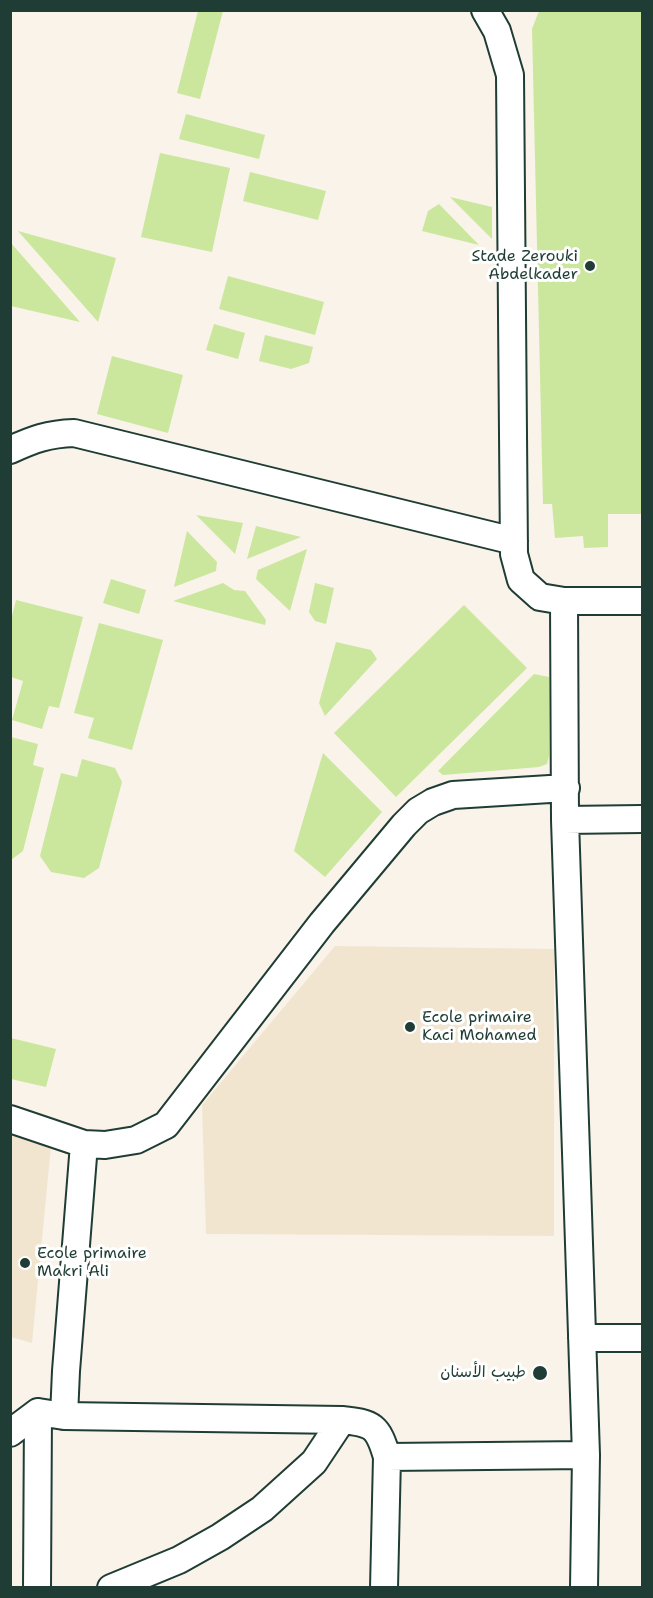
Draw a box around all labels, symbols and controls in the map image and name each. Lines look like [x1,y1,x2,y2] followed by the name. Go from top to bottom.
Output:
[471,247,578,285] place label: Stade Zerouki Abdelkader
[583,259,597,273] marker: Stade Zerouki Abdelkader
[422,1008,537,1046] place label: Ecole primaire Kaci Mohamed
[403,1020,417,1034] marker: Ecole primaire Kaci Mohamed
[37,1244,147,1282] place label: Ecole primaire Makri Ali
[18,1256,32,1270] marker: Ecole primaire Makri Ali
[440,1363,526,1383] place label: طبيب الأسنان
[531,1364,549,1382] marker: طبيب الأسنان

